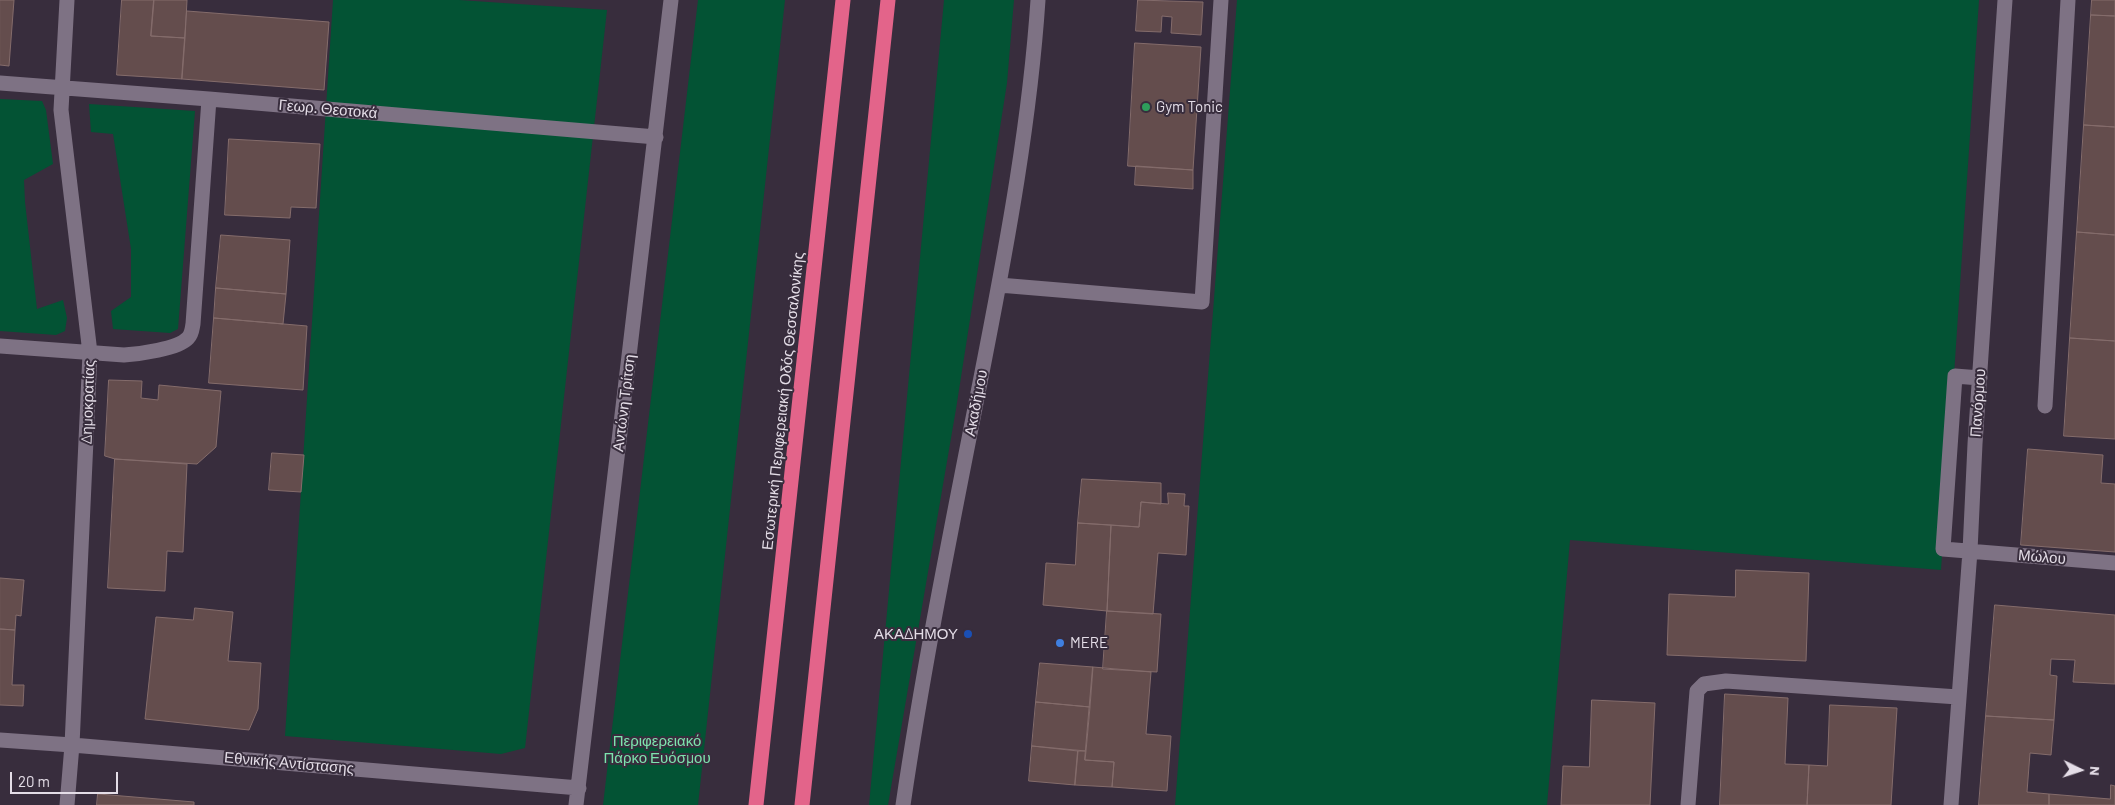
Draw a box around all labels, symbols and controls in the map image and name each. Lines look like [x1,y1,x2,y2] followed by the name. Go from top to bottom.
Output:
[278,96,378,122] street label: Γεωρ. Θεοτοκά
[1156,98,1223,116] place label: Gym Tonic
[1140,101,1152,113] marker: Gym Tonic
[758,251,808,551] street label: Εσωτερική Περιφερειακή Οδός Θεσσαλονίκης
[609,353,639,453] street label: Αντώνη Τρίτση
[78,360,98,444] street label: Δημοκρατίας
[961,368,991,438] street label: Ακαδήμου
[1967,368,1989,438] street label: Πανόρμου
[2017,546,2067,568] street label: Μώλου
[874,625,958,643] place label: ΑΚΑΔΗΜΟΥ
[962,628,974,640] marker: ΑΚΑΔΗΜΟΥ
[1070,634,1108,652] place label: MERE
[1054,637,1066,649] marker: MERE
[603,732,711,767] park label: Περιφερειακό Πάρκο Ευόσμου
[2055,745,2105,795] north arrow
[223,748,355,778] street label: Εθνικής Αντίστασης
[12,762,120,794] scale bar
[2087,766,2104,776] text: N
[18,772,50,790] text: 20 m

